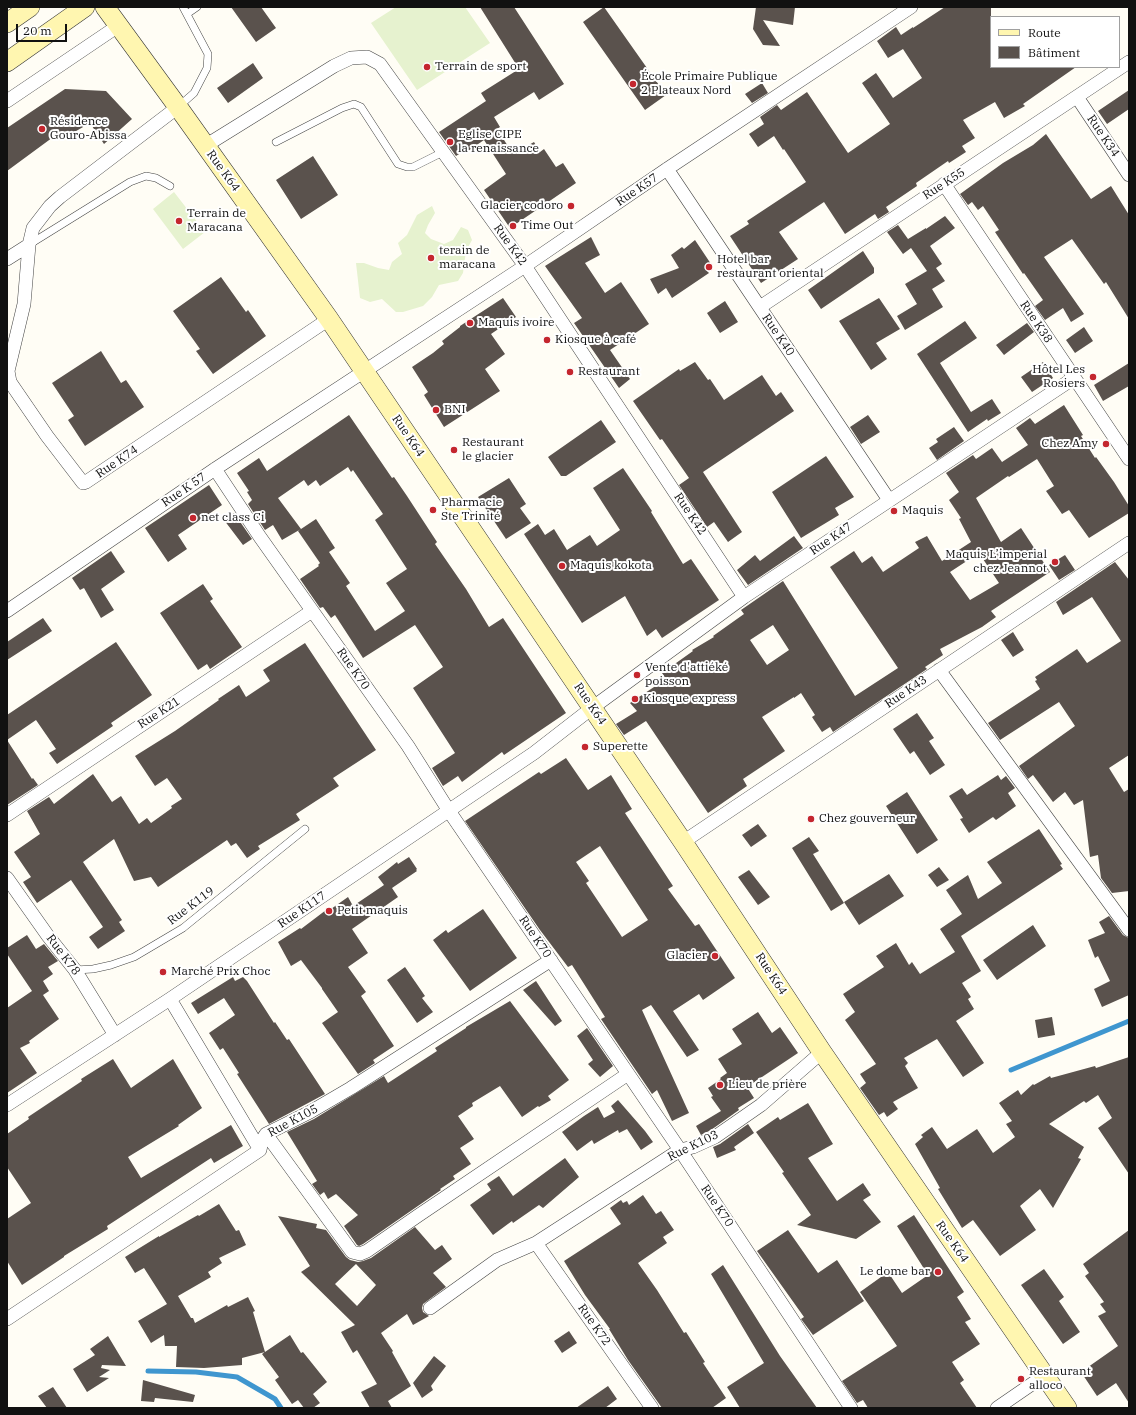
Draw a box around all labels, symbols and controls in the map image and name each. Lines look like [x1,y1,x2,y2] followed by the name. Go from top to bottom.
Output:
[18,16,69,42] scale bar
[990,16,1120,68] legend
[23,23,52,38] text: 20 m
[1028,25,1061,40] text: Route
[1028,45,1080,60] text: Bâtiment
[435,60,526,74] place label: Terrain de sport
[422,62,432,72] marker: Terrain de sport
[641,70,778,98] place label: École Primaire Publique 2 Plateaux Nord
[628,79,638,89] marker: École Primaire Publique 2 Plateaux Nord
[1084,112,1122,160] street label: Rue K34
[50,115,127,143] place label: Résidence Gouro-Abissa
[37,124,47,134] marker: Résidence Gouro-Abissa
[458,128,539,156] place label: Eglise CIPE la renaissance
[445,137,455,147] marker: Eglise CIPE la renaissance
[203,148,243,194] street label: Rue K64
[920,165,968,203] street label: Rue K55
[613,171,661,209] street label: Rue K57
[481,199,563,213] place label: Glacier codoro
[566,201,576,211] marker: Glacier codoro
[187,207,246,235] place label: Terrain de Maracana
[174,216,184,226] marker: Terrain de Maracana
[521,219,574,233] place label: Time Out
[508,221,518,231] marker: Time Out
[490,222,530,268] street label: Rue K42
[439,244,496,272] place label: terain de maracana
[426,253,436,263] marker: terain de maracana
[717,253,824,281] place label: Hotel bar restaurant oriental
[704,262,714,272] marker: Hotel bar restaurant oriental
[1017,298,1055,346] street label: Rue K38
[759,311,797,359] street label: Rue K40
[478,316,554,330] place label: Maquis ivoire
[465,318,475,328] marker: Maquis ivoire
[555,333,636,347] place label: Kiosque à café
[542,335,552,345] marker: Kiosque à café
[1032,363,1085,391] place label: Hôtel Les Rosiers
[578,365,640,379] place label: Restaurant
[565,367,575,377] marker: Restaurant
[1088,372,1098,382] marker: Hôtel Les Rosiers
[444,403,466,417] place label: BNI
[431,405,441,415] marker: BNI
[389,412,427,460] street label: Rue K64
[462,436,524,464] place label: Restaurant le glacier
[1042,437,1098,451] place label: Chez Amy
[1101,439,1111,449] marker: Chez Amy
[93,443,141,481] street label: Rue K74
[449,445,459,455] marker: Restaurant le glacier
[159,470,209,510] street label: Rue K 57
[671,490,709,538] street label: Rue K42
[441,496,502,524] place label: Pharmacie Ste Trinité
[902,504,943,518] place label: Maquis
[428,505,438,515] marker: Pharmacie Ste Trinité
[889,506,899,516] marker: Maquis
[201,511,264,525] place label: net class Ci
[188,513,198,523] marker: net class Ci
[807,520,855,558] street label: Rue K47
[945,548,1047,576] place label: Maquis L’imperial chez Jeannot
[1050,557,1060,567] marker: Maquis L’imperial chez Jeannot
[570,559,652,573] place label: Maquis kokota
[557,561,567,571] marker: Maquis kokota
[333,645,373,693] street label: Rue K70
[645,661,728,689] place label: Vente d'attiéké poisson
[632,670,642,680] marker: Vente d'attiéké poisson
[882,673,930,711] street label: Rue K43
[571,680,609,728] street label: Rue K64
[643,692,735,706] place label: Kiosque express
[135,694,183,732] street label: Rue K21
[630,694,640,704] marker: Kiosque express
[593,740,648,754] place label: Superette
[580,742,590,752] marker: Superette
[819,812,915,826] place label: Chez gouverneur
[806,814,816,824] marker: Chez gouverneur
[165,884,217,928] street label: Rue K119
[275,889,329,931] street label: Rue K117
[337,904,408,918] place label: Petit maquis
[324,906,334,916] marker: Petit maquis
[516,913,554,961] street label: Rue K70
[43,932,83,978] street label: Rue K78
[666,949,707,963] place label: Glacier
[752,950,790,998] street label: Rue K64
[710,951,720,961] marker: Glacier
[171,965,271,979] place label: Marché Prix Choc
[158,967,168,977] marker: Marché Prix Choc
[728,1078,807,1092] place label: Lieu de prière
[715,1080,725,1090] marker: Lieu de prière
[265,1102,321,1140] street label: Rue K105
[665,1128,721,1164] street label: Rue K103
[698,1182,736,1230] street label: Rue K70
[932,1218,972,1266] street label: Rue K64
[860,1265,930,1279] place label: Le dome bar
[933,1267,943,1277] marker: Le dome bar
[574,1301,614,1349] street label: Rue K72
[1029,1365,1091,1393] place label: Restaurant alloco
[1016,1374,1026,1384] marker: Restaurant alloco

